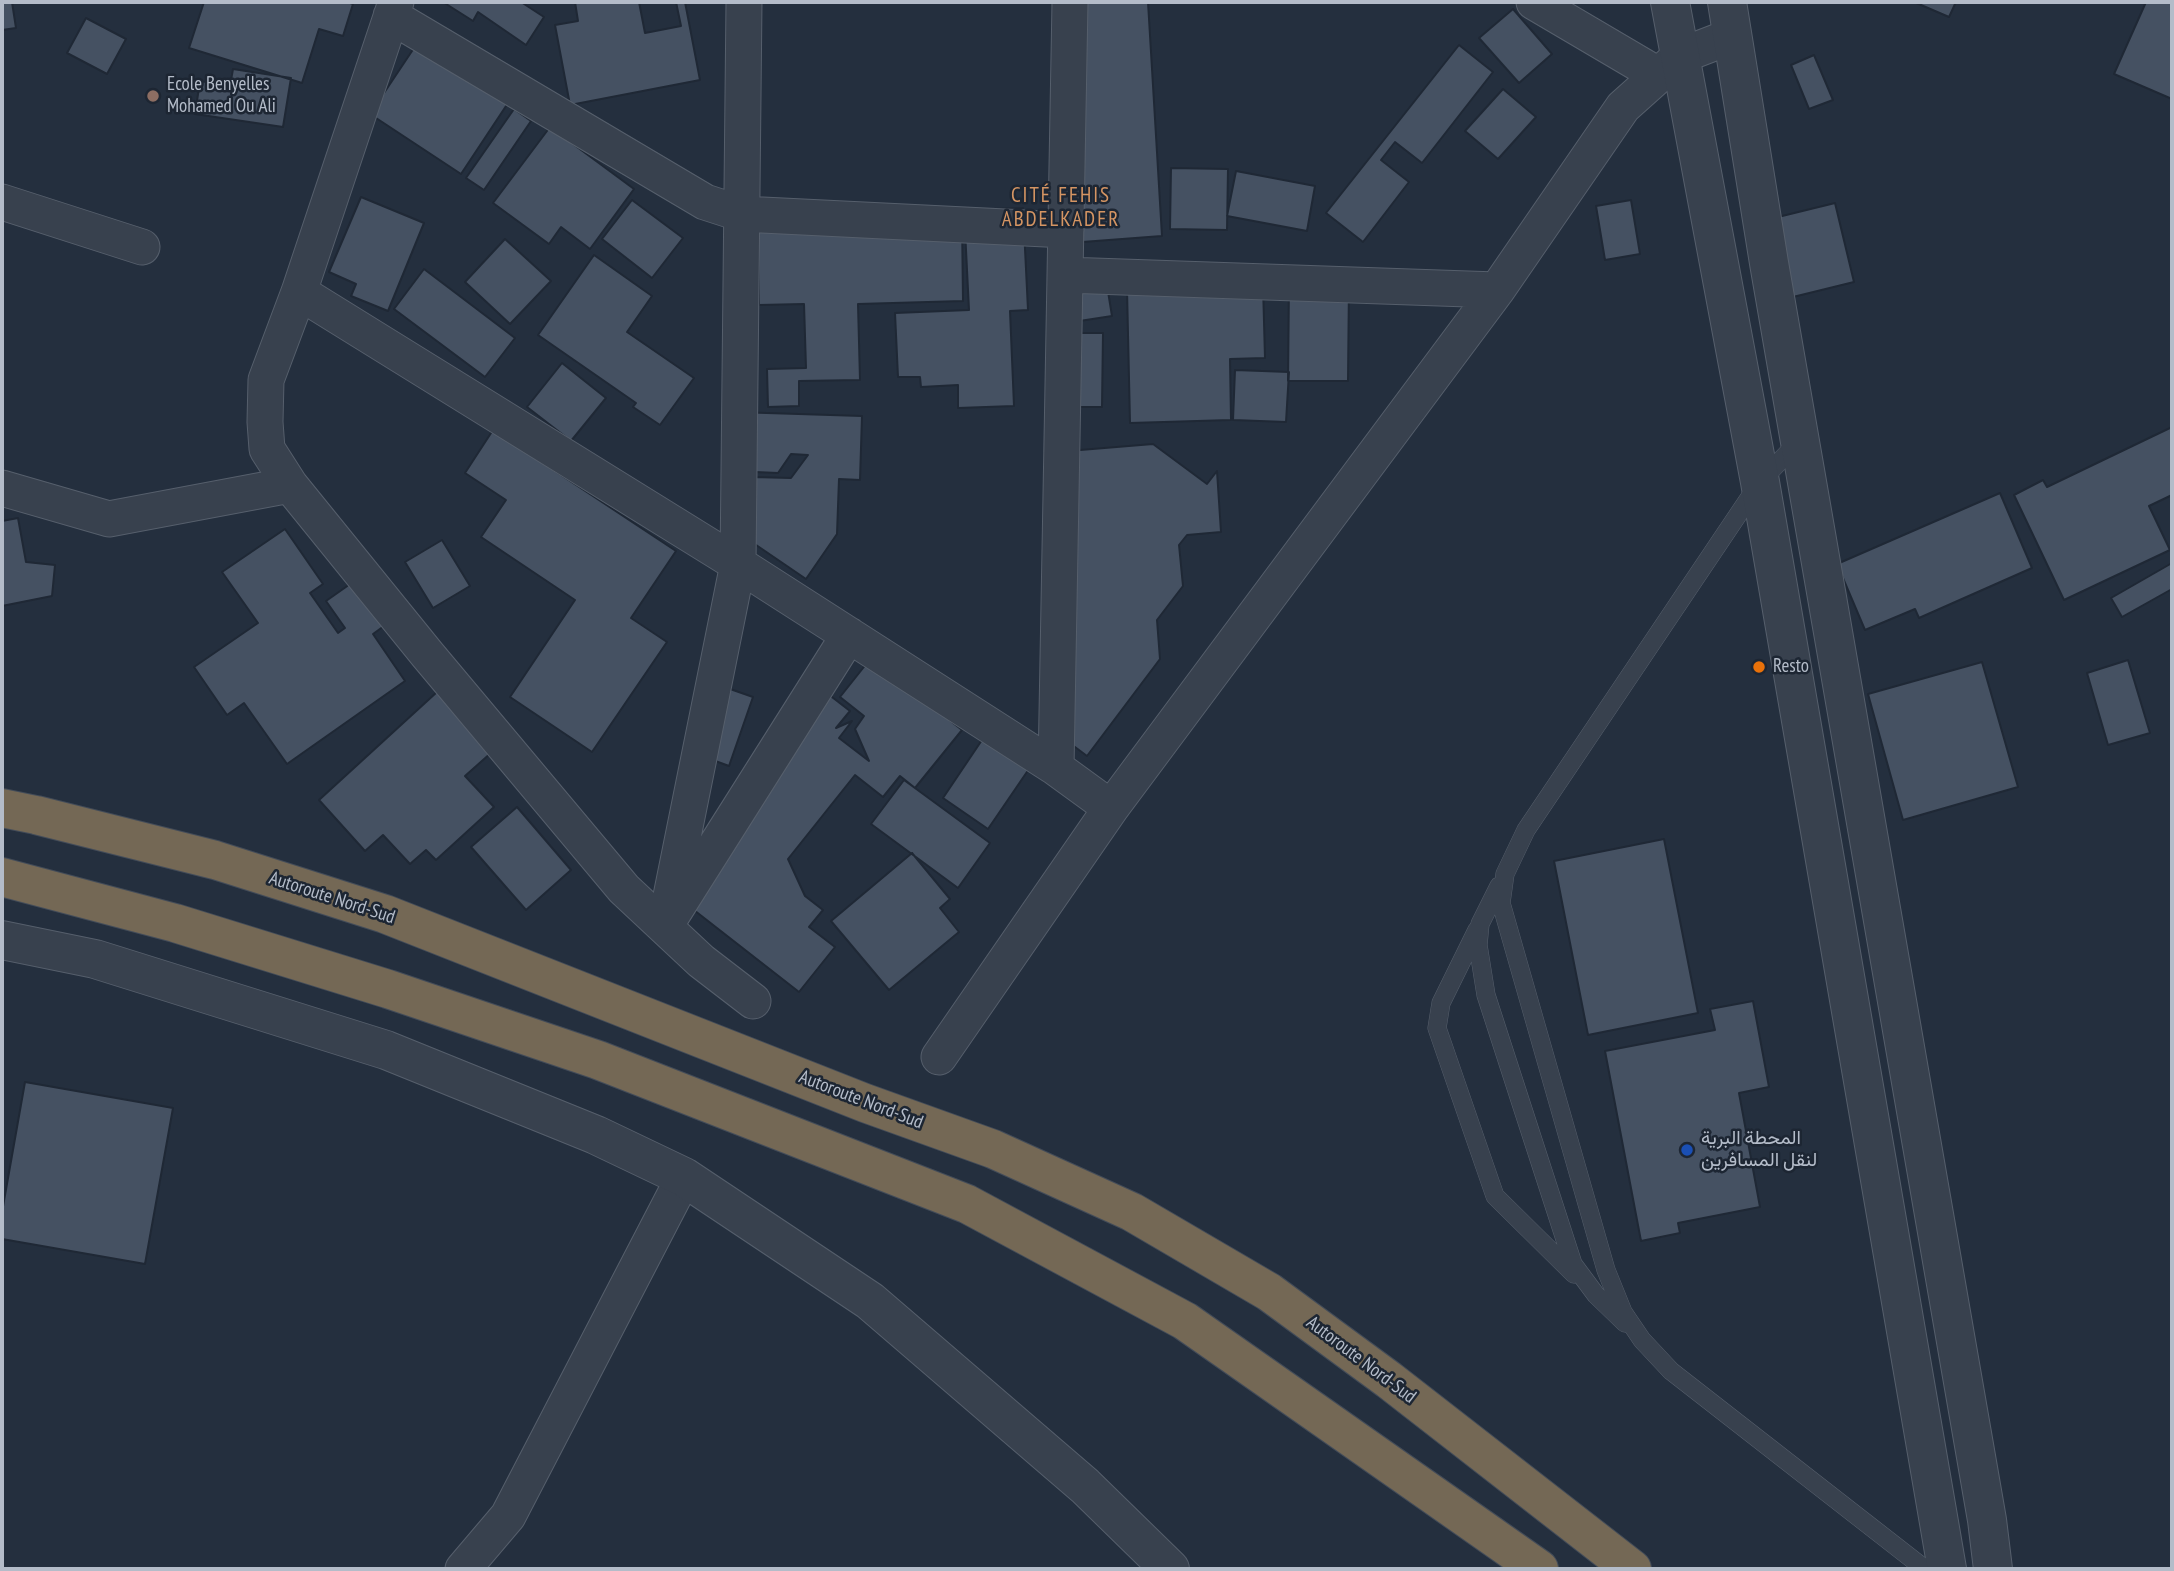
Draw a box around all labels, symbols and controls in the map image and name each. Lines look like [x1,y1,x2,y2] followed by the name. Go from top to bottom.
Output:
[167,74,276,118] place label: Ecole Benyelles Mohamed Ou Ali
[145,88,161,104] marker: Ecole Benyelles Mohamed Ou Ali
[1003,183,1119,233] district label: CITÉ FEHIS ABDELKADER
[1773,656,1809,678] place label: Resto
[1751,659,1767,675] marker: Resto
[266,867,398,929] street label: Autoroute Nord-Sud
[796,1066,926,1134] street label: Autoroute Nord-Sud
[1701,1128,1817,1172] place label: المحطة البرية لنقل المسافرين
[1679,1142,1695,1158] marker: المحطة البرية لنقل المسافرين
[1302,1311,1420,1409] street label: Autoroute Nord-Sud

